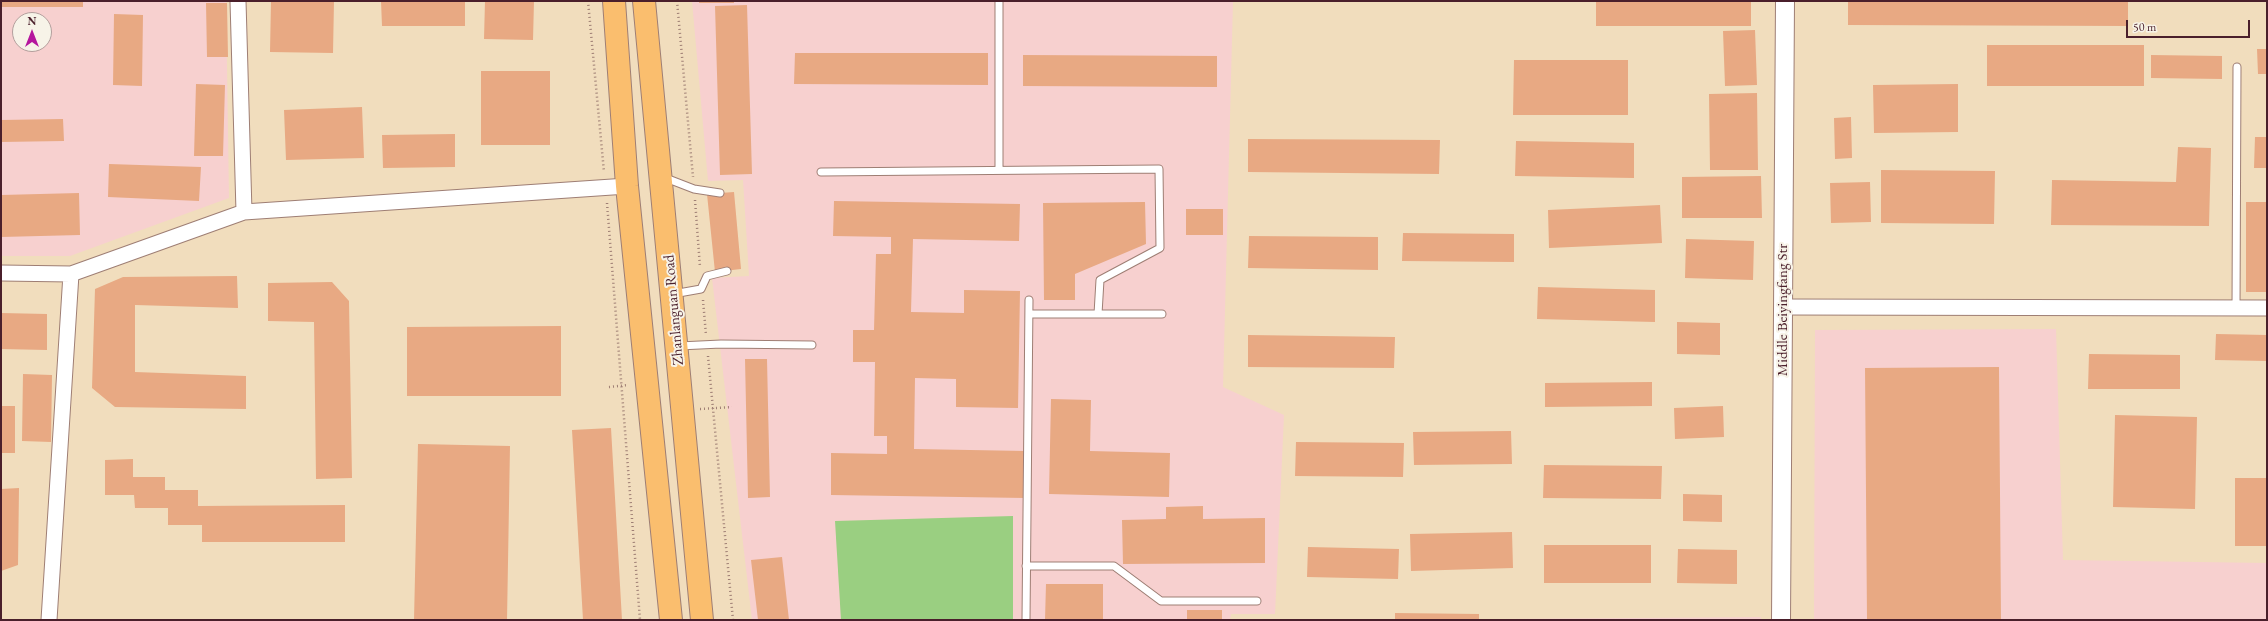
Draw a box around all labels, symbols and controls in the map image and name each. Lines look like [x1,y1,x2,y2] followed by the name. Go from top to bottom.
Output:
[12,12,52,52] north arrow
[2128,12,2252,38] scale bar
[28,14,36,28] text: N
[2133,19,2156,35] text: 50 m
[1774,244,1792,376] street label: Middle Beiyingfang Str
[660,254,688,366] street label: Zhanlanguan Road

